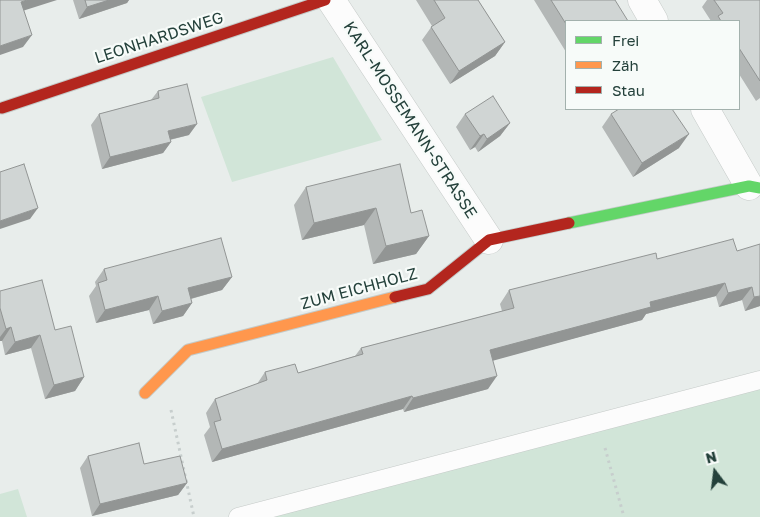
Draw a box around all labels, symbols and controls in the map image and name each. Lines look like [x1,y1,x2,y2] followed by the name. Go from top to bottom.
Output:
[92,8,226,68] street label: LEONHARDSWEG
[339,18,481,222] street label: KARL-MOSSEMANN-STRASSE
[565,20,740,110] legend
[612,31,639,49] text: Frei
[612,56,639,74] text: Zäh
[612,81,645,99] text: Stau
[299,264,419,314] street label: ZUM EICHHOLZ
[690,447,740,497] north arrow
[704,447,718,467] text: N

